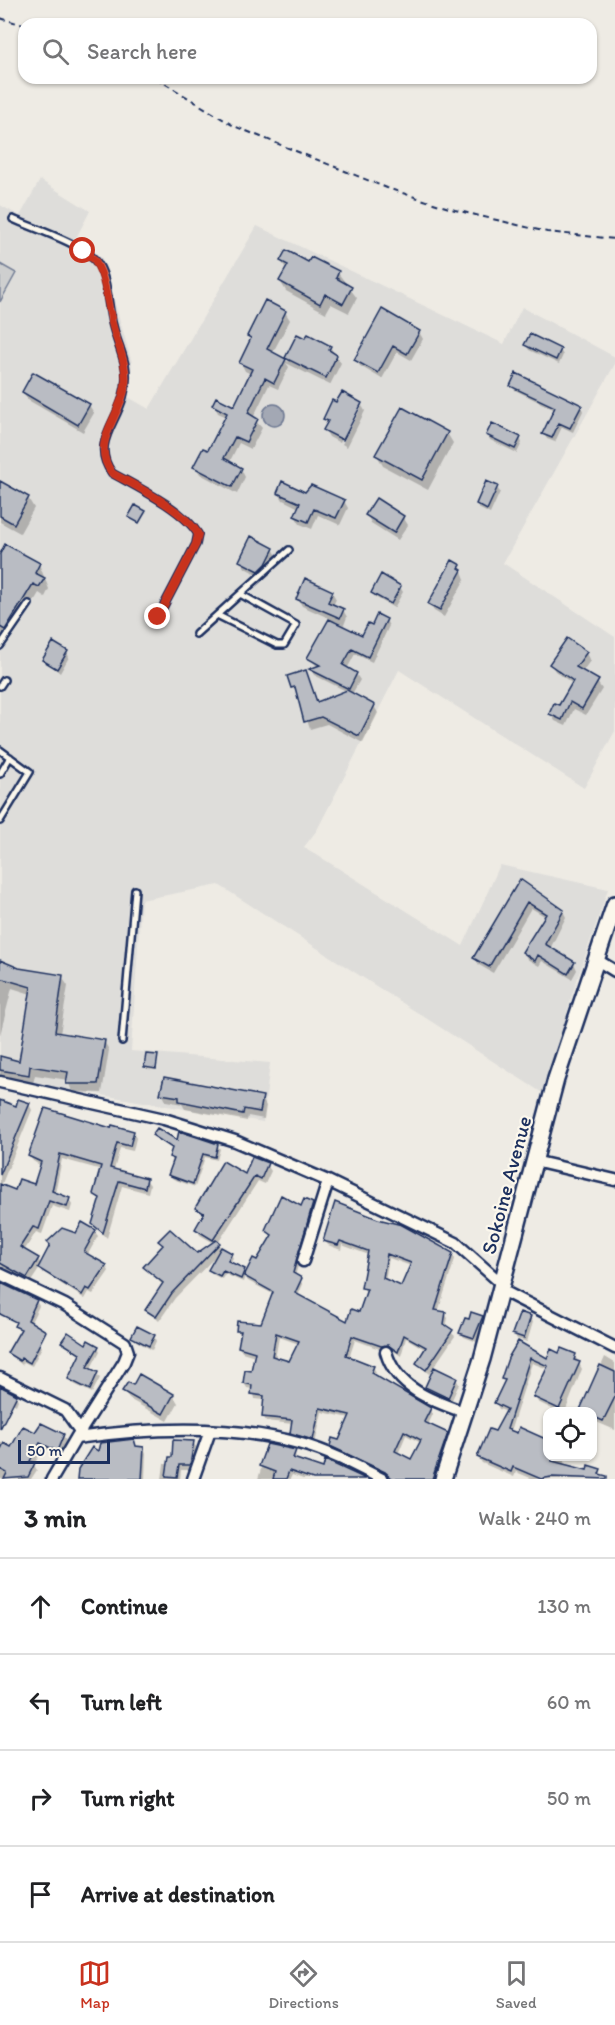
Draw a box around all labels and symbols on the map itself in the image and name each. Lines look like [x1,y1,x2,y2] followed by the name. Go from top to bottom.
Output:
[69,237,95,263] route start
[144,603,170,629] route end
[476,1113,536,1257] street label: Sokoine Avenue
[18,1437,110,1464] scale bar

